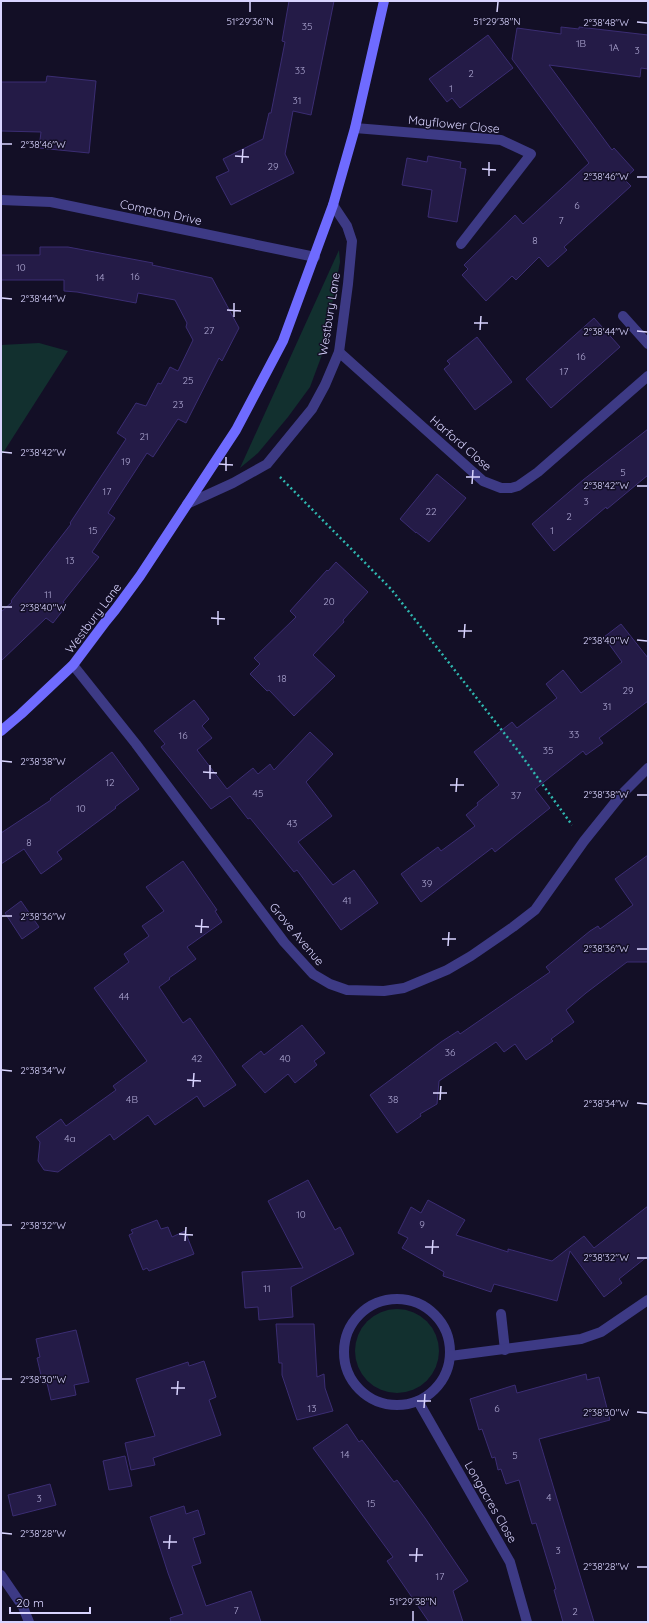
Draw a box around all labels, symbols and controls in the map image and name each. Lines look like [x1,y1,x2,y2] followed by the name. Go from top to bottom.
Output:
[226,15,274,28] text: 51°29'36"N
[473,15,521,28] text: 51°29'38"N
[583,16,629,29] text: 2°38'48"W
[302,20,312,33] house number: 35
[576,37,587,50] house number: 1B
[609,41,620,54] house number: 1A
[634,44,640,57] house number: 3
[295,64,305,77] house number: 33
[468,67,474,80] house number: 2
[449,82,453,95] house number: 1
[293,94,301,107] house number: 31
[407,112,501,136] street label: Mayflower Close
[20,138,66,151] text: 2°38'46"W
[267,160,279,173] house number: 29
[583,170,629,183] text: 2°38'46"W
[119,196,204,228] street label: Compton Drive
[574,199,580,212] house number: 6
[558,214,564,227] house number: 7
[532,234,538,247] house number: 8
[16,261,26,274] house number: 10
[130,270,140,283] house number: 16
[96,271,104,284] house number: 14
[315,271,343,357] street label: Westbury Lane
[20,292,66,305] text: 2°38'44"W
[204,324,214,337] house number: 27
[583,325,629,338] text: 2°38'44"W
[576,350,586,363] house number: 16
[560,365,568,378] house number: 17
[183,374,194,387] house number: 25
[173,398,183,411] house number: 23
[427,412,495,474] street label: Harford Close
[139,430,149,443] house number: 21
[20,446,66,459] text: 2°38'42"W
[121,455,131,468] house number: 19
[620,466,626,479] house number: 5
[583,479,629,492] text: 2°38'42"W
[103,485,111,498] house number: 17
[583,495,589,508] house number: 3
[425,505,437,518] house number: 22
[566,510,572,523] house number: 2
[88,524,98,537] house number: 15
[550,524,554,537] house number: 1
[66,554,74,567] house number: 13
[62,580,124,656] street label: Westbury Lane
[44,588,52,601] house number: 11
[323,595,335,608] house number: 20
[20,601,66,614] text: 2°38'40"W
[583,634,629,647] text: 2°38'40"W
[277,672,287,685] house number: 18
[622,684,634,697] house number: 29
[603,700,611,713] house number: 31
[569,728,579,741] house number: 33
[178,729,188,742] house number: 16
[543,744,553,757] house number: 35
[20,755,66,768] text: 2°38'38"W
[105,776,115,789] house number: 12
[253,787,263,800] house number: 45
[583,788,629,801] text: 2°38'38"W
[511,789,521,802] house number: 37
[76,802,86,815] house number: 10
[287,817,297,830] house number: 43
[26,836,32,849] house number: 8
[422,877,433,890] house number: 39
[343,894,351,907] house number: 41
[266,900,328,969] street label: Grove Avenue
[20,910,66,923] text: 2°38'36"W
[583,942,629,955] text: 2°38'36"W
[119,990,129,1003] house number: 44
[445,1046,456,1059] house number: 36
[192,1052,203,1065] house number: 42
[279,1052,291,1065] house number: 40
[20,1064,66,1077] text: 2°38'34"W
[126,1093,138,1106] house number: 4B
[388,1093,398,1106] house number: 38
[583,1097,629,1110] text: 2°38'34"W
[64,1132,76,1145] house number: 4a
[296,1208,306,1221] house number: 10
[419,1218,425,1231] house number: 9
[20,1219,66,1232] text: 2°38'32"W
[583,1251,629,1264] text: 2°38'32"W
[263,1282,271,1295] house number: 11
[20,1373,66,1386] text: 2°38'30"W
[308,1402,316,1415] house number: 13
[494,1402,500,1415] house number: 6
[583,1406,629,1419] text: 2°38'30"W
[341,1448,349,1461] house number: 14
[512,1449,518,1462] house number: 5
[462,1459,521,1546] street label: Longacres Close
[546,1491,552,1504] house number: 4
[36,1492,42,1505] house number: 3
[366,1497,376,1510] house number: 15
[20,1527,66,1540] text: 2°38'28"W
[555,1544,561,1557] house number: 3
[583,1560,629,1573] text: 2°38'28"W
[436,1570,444,1583] house number: 17
[10,1589,90,1615] scale bar
[16,1595,44,1610] text: 20 m
[389,1595,437,1608] text: 51°29'38"N
[233,1604,239,1617] house number: 7
[572,1605,578,1618] house number: 2

